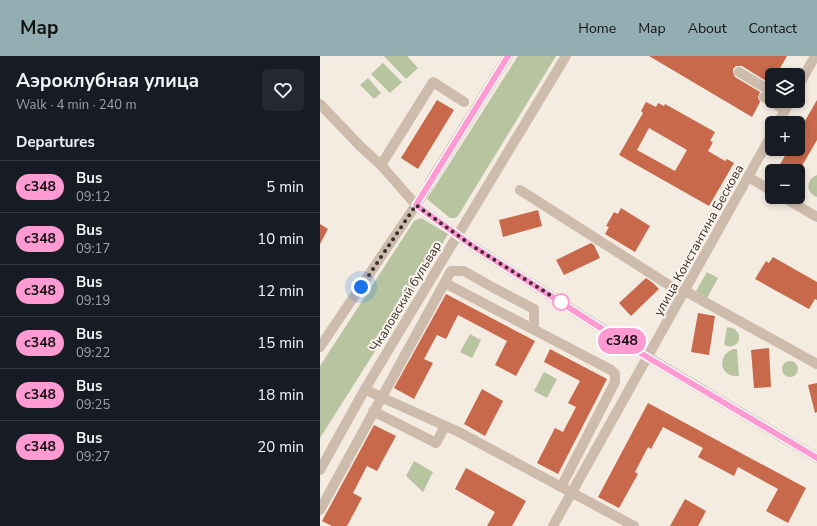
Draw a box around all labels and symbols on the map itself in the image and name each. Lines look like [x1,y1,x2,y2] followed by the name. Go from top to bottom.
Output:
[650,161,748,320] street label: улица Константина Бескова
[366,238,446,355] street label: Чкаловский бульвар
[351,277,371,297] your location
[552,293,570,311] unlabelled marker
[594,328,650,354] line badge: с348

